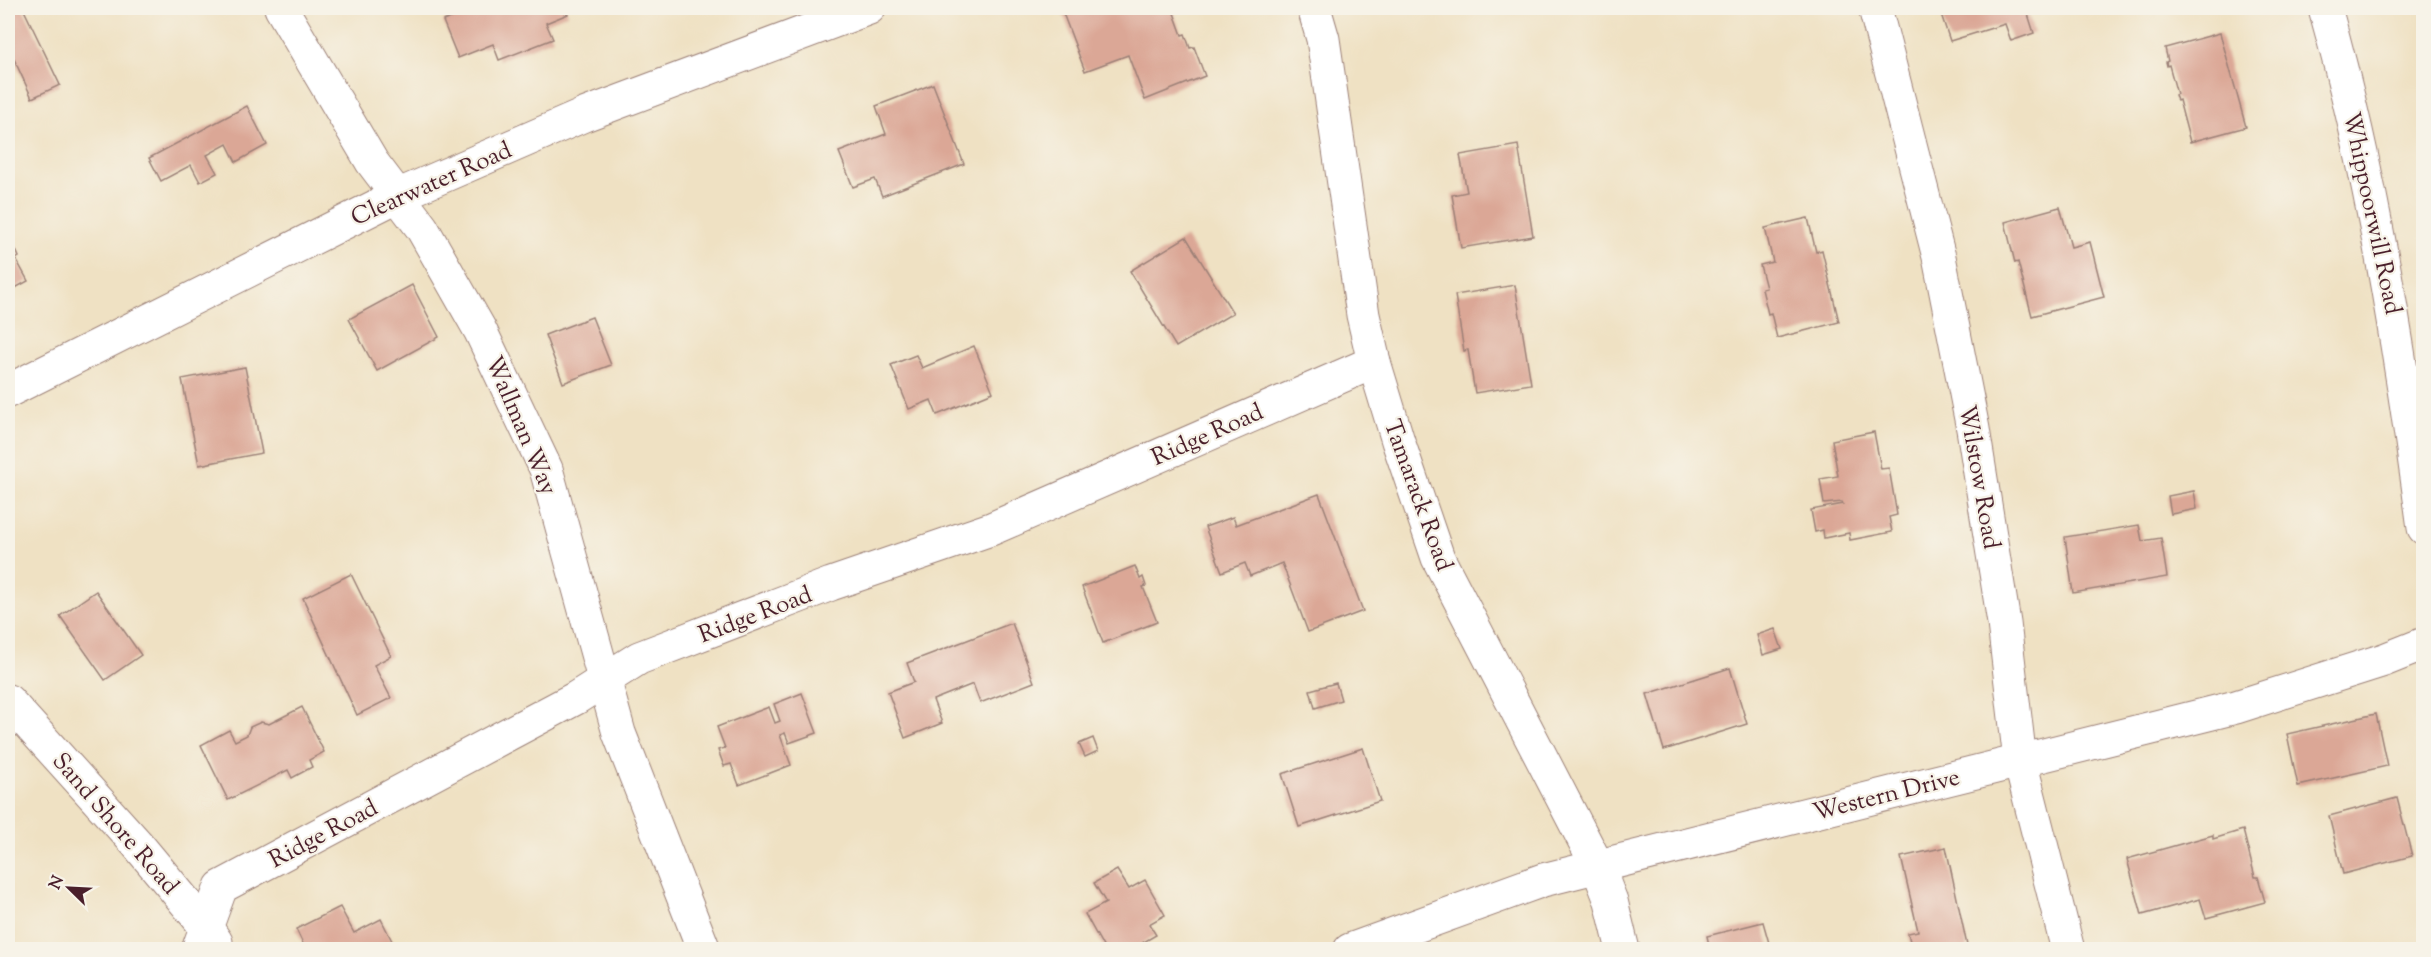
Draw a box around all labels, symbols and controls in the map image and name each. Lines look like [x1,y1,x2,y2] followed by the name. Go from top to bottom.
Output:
[2333,109,2409,318] street label: Whippoorwill Road
[346,134,518,236] street label: Clearwater Road
[476,351,565,501] street label: Wallman Way
[1147,396,1270,476] street label: Ridge Road
[1949,403,2008,553] street label: Wilstow Road
[1374,415,1460,577] street label: Tamarack Road
[694,579,818,653] street label: Ridge Road
[43,746,186,903] street label: Sand Shore Road
[1809,761,1964,831] street label: Western Drive
[263,792,385,878] street label: Ridge Road
[39,858,99,918] north arrow
[44,872,71,893] text: N

